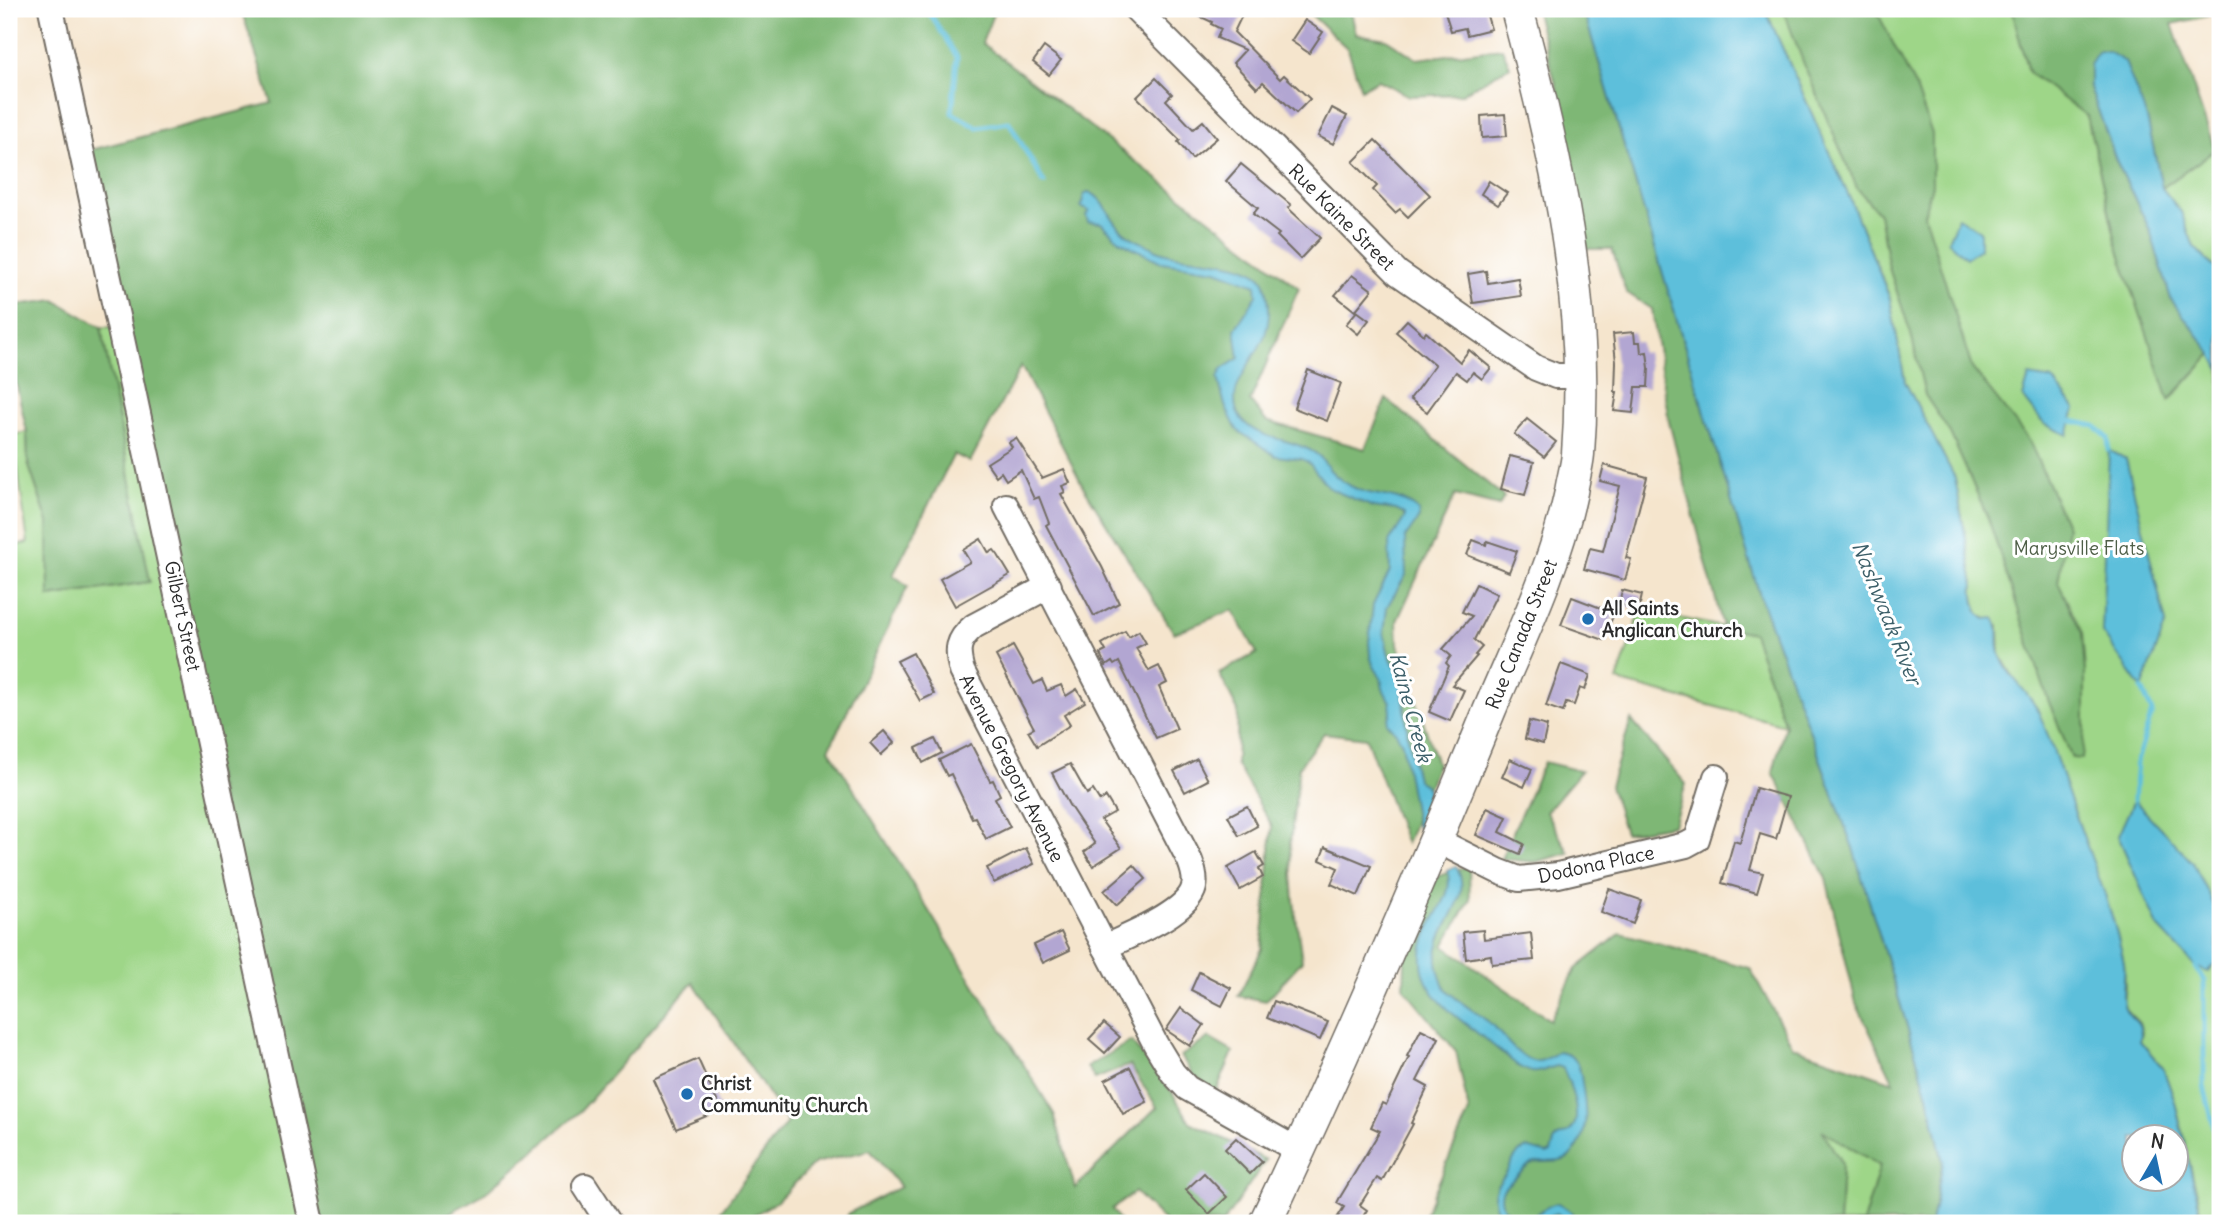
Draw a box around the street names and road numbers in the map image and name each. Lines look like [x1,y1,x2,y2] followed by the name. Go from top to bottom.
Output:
[1284,159,1400,275] street label: Rue Kaine Street
[1480,555,1562,713] street label: Rue Canada Street
[160,559,206,673] street label: Gilbert Street
[954,670,1070,866] street label: Avenue Gregory Avenue
[1536,840,1656,888] street label: Dodona Place

